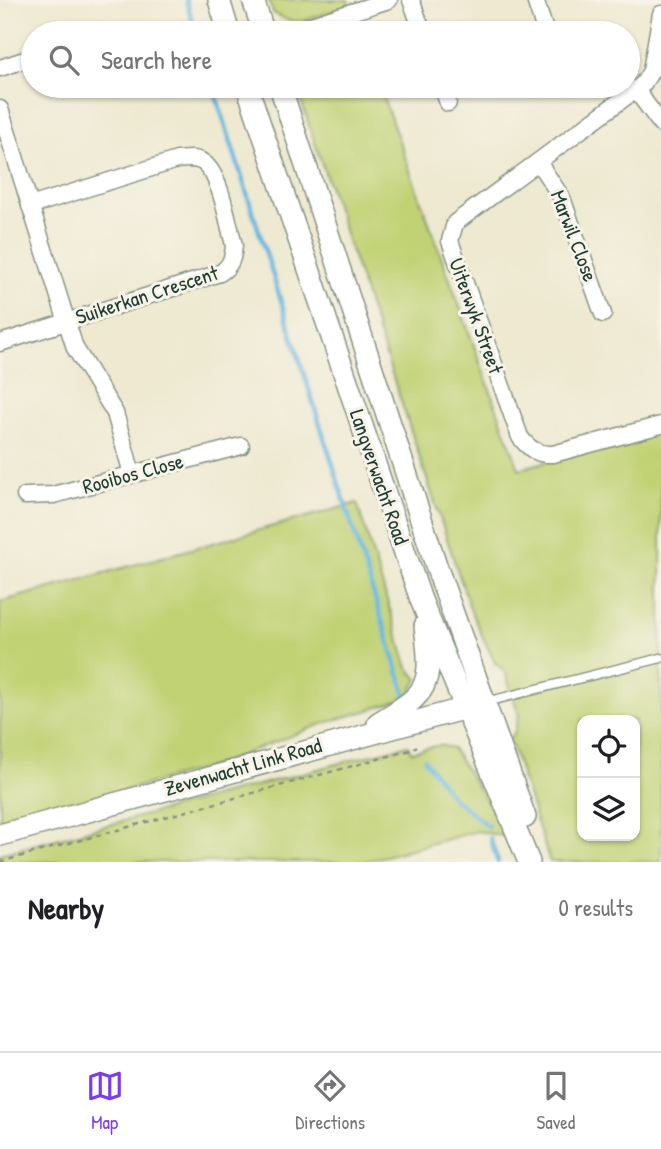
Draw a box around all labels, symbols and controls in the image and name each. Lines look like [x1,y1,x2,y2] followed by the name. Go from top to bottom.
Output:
[21,21,640,98] search box
[45,41,83,79] icon: search
[101,42,212,77] text: Search here
[544,186,605,286] street label: Marwil Close
[442,254,511,378] street label: Uiterwyk Street
[72,258,223,331] street label: Suikerkan Crescent
[343,405,416,548] street label: Langverwacht Road
[79,446,186,501] street label: Rooibos Close
[577,715,640,841] map controls
[577,715,640,778] button: locate
[161,730,325,803] street label: Zevenwacht Link Road
[577,778,640,841] button: layers
[28,888,104,928] text: Nearby
[558,892,633,923] text: 0 results
[86,1067,124,1135] tab: Map
[295,1067,365,1135] tab: Directions
[537,1067,575,1135] tab: Saved

